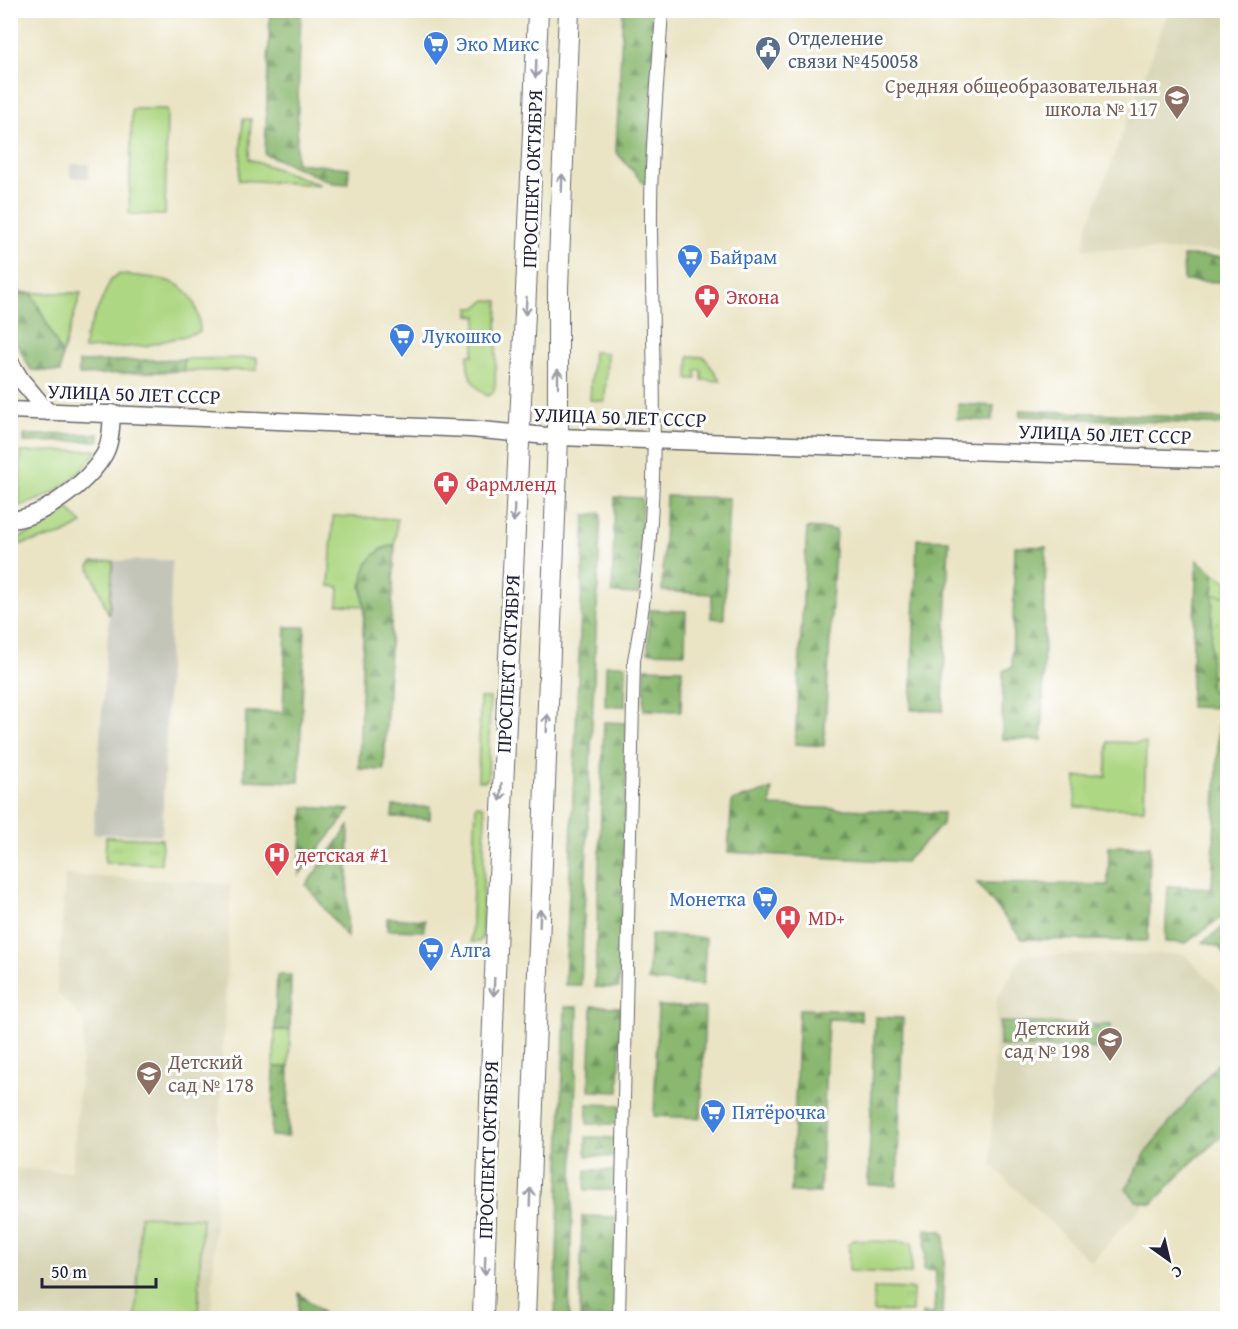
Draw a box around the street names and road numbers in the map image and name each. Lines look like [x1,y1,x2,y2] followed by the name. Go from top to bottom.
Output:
[514,89,549,269] street label: ПРОСПЕКТ ОКТЯБРЯ
[47,376,221,411] street label: УЛИЦА 50 ЛЕТ СССР
[533,399,707,434] street label: УЛИЦА 50 ЛЕТ СССР
[1018,416,1192,451] street label: УЛИЦА 50 ЛЕТ СССР
[488,574,527,754] street label: ПРОСПЕКТ ОКТЯБРЯ
[470,1060,505,1240] street label: ПРОСПЕКТ ОКТЯБРЯ

